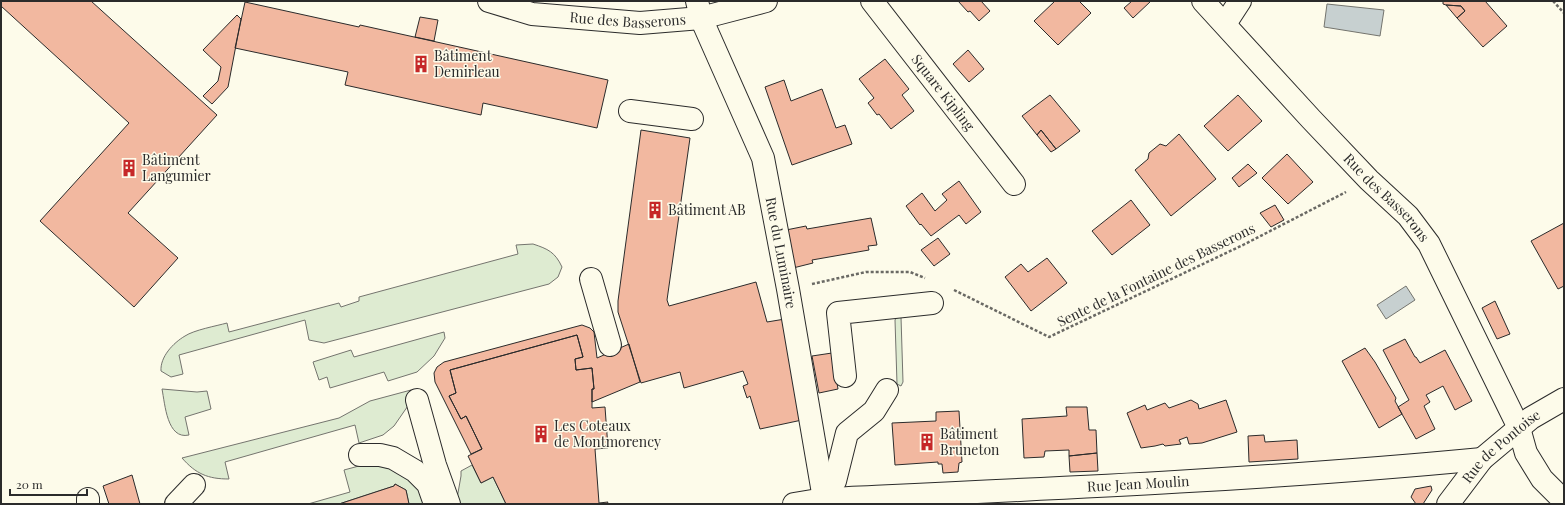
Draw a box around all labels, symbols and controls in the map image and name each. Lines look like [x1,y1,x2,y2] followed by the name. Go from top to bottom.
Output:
[569,7,686,32] street label: Rue des Basserons
[434,46,500,81] place label: Bâtiment Demirleau
[908,50,980,135] street label: Square Kipling
[411,54,431,74] building icon: Bâtiment Demirleau
[1340,149,1434,245] street label: Rue des Basserons
[142,150,212,185] place label: Bâtiment Langumier
[119,158,139,178] building icon: Bâtiment Langumier
[762,195,801,310] street label: Rue du Luminaire
[645,200,665,220] building icon: Bâtiment AB
[668,200,746,219] place label: Bâtiment AB
[1054,218,1258,331] street label: Sente de la Fontaine des Basserons
[1457,405,1543,487] street label: Rue de Pontoise
[554,416,661,451] place label: Les Coteaux de Montmorency
[531,424,551,444] building icon: Les Coteaux de Montmorency
[940,424,1000,459] place label: Bâtiment Bruneton
[917,432,937,452] building icon: Bâtiment Bruneton
[10,471,87,497] scale bar
[1087,471,1190,496] street label: Rue Jean Moulin
[16,476,43,492] text: 20 m

